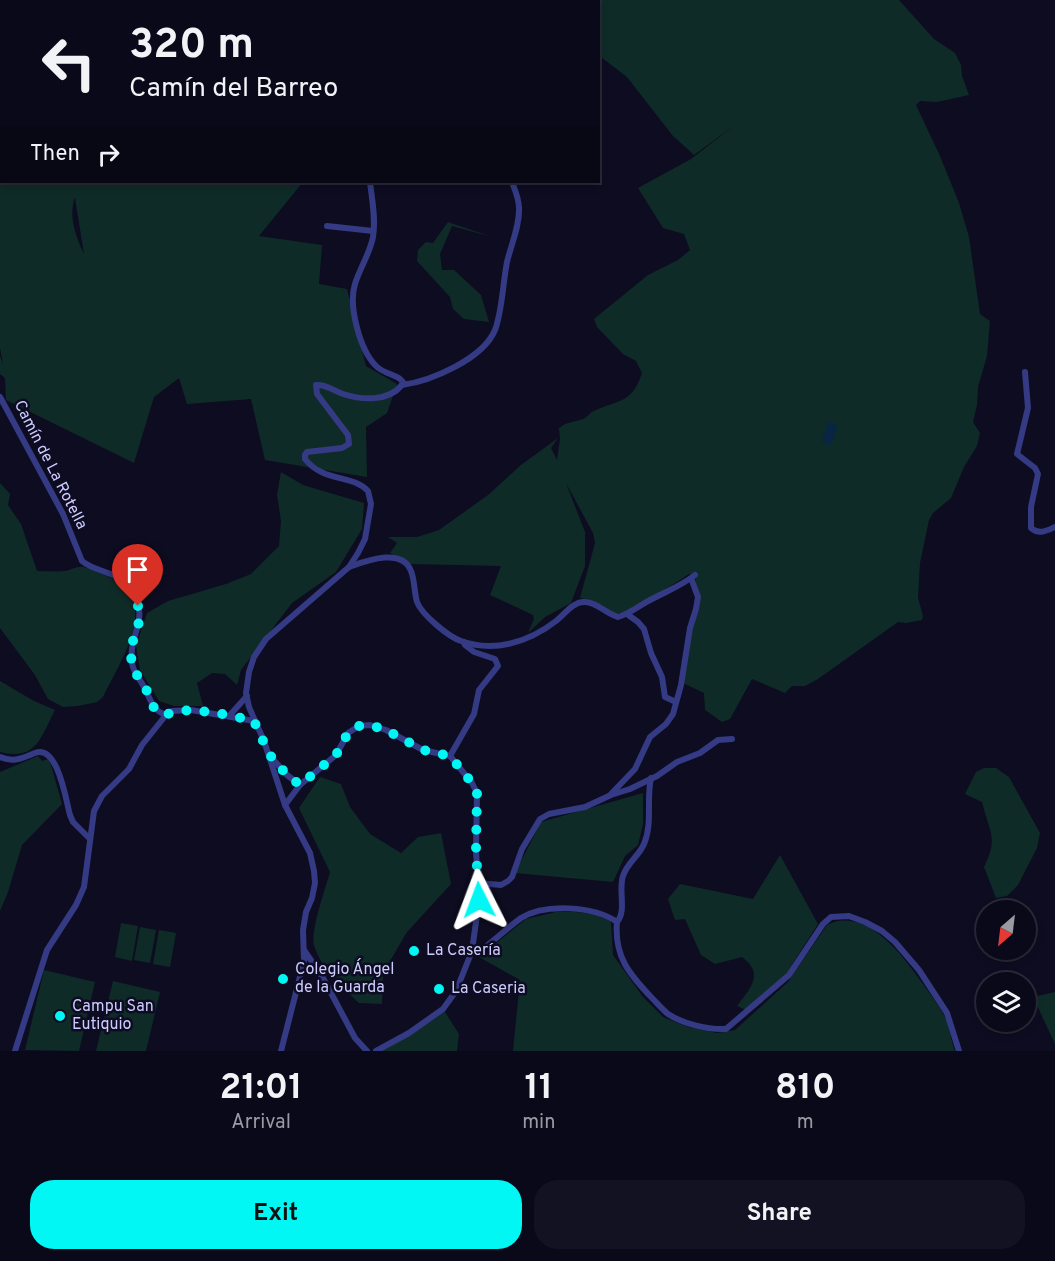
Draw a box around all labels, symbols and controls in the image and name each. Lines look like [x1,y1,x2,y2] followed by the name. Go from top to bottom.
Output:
[129,20,254,73] text: 320 m
[30,24,108,102] icon: left
[129,72,338,106] text: Camín del Barreo
[92,138,125,171] icon: right
[30,141,80,168] text: Then
[9,397,91,533] street label: Camín de La Rotella
[112,544,163,606] pin
[121,553,154,586] icon: arrive
[447,868,511,932] position arrow
[976,900,1036,960] north arrow
[976,900,1036,1032] map controls
[426,941,501,961] place label: La Casería
[407,944,421,958] marker: La Casería
[295,958,394,998] place label: Colegio Ángel de la Guarda
[276,972,290,986] marker: Colegio Ángel de la Guarda
[976,972,1036,1032] button: layers
[451,979,526,999] place label: La Caseria
[432,982,446,996] marker: La Caseria
[72,997,154,1035] place label: Campu San Eutiquio
[53,1009,67,1023] marker: Campu San Eutiquio
[219,1066,303,1112] text: 21:01
[524,1066,553,1112] text: 11
[775,1066,836,1112] text: 810
[231,1110,291,1136] text: Arrival
[522,1110,555,1136] text: min
[797,1110,814,1136] text: m
[30,1180,522,1249] button: Exit
[534,1180,1025,1249] button: Share

